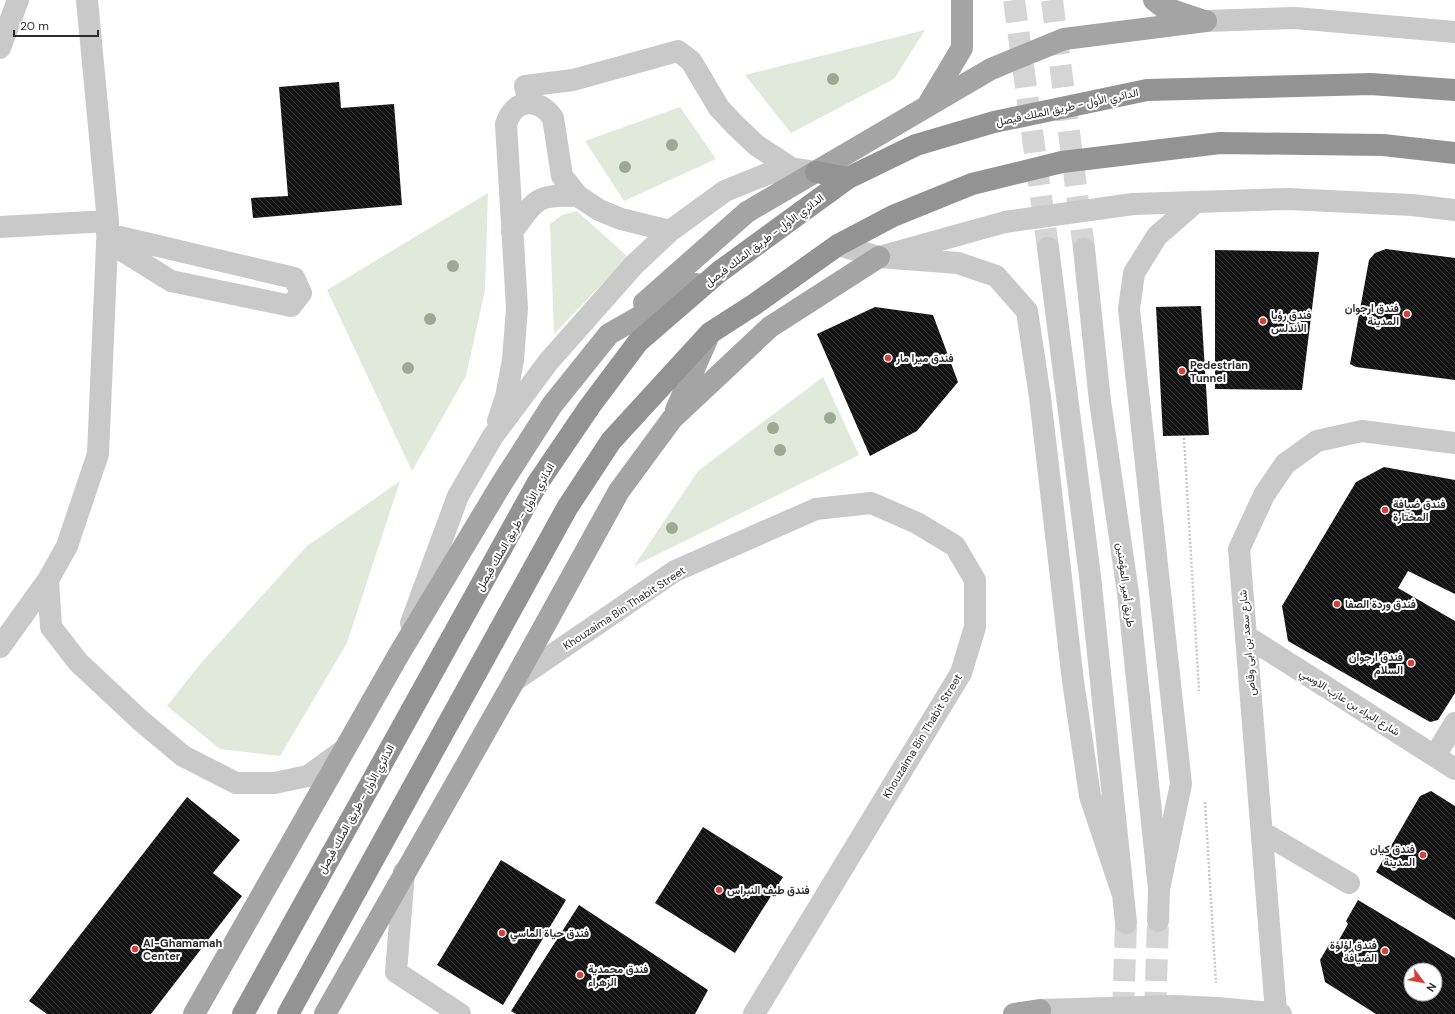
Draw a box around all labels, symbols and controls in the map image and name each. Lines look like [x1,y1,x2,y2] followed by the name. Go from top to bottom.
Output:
[14,12,98,38] scale bar
[20,18,49,34] text: 20 m
[994,85,1140,132] street label: الدائري الأول - طريق الملك فيصل
[702,191,828,292] street label: الدائري الأول - طريق الملك فيصل
[1345,301,1399,328] place label: فندق ارجوان المدينة
[1271,308,1312,335] place label: فندق رؤيا الأندلس
[1402,309,1412,319] marker: فندق ارجوان المدينة
[1258,316,1268,326] marker: فندق رؤيا الأندلس
[895,351,954,365] place label: فندق ميرا مار
[883,353,893,363] marker: فندق ميرا مار
[1190,358,1248,385] place label: Pedestrian Tunnel
[1177,366,1187,376] marker: Pedestrian Tunnel
[473,460,560,595] street label: الدائري الأول - طريق الملك فيصل
[1393,497,1446,524] place label: فندق ضيافة المختارة
[1380,505,1390,515] marker: فندق ضيافة المختارة
[1114,542,1138,628] street label: طريق أمير المؤمنين
[560,563,688,653] street label: Khouzaima Bin Thabit Street
[1235,589,1260,697] street label: شارع سعد بن ابى وقاص
[1345,597,1416,611] place label: فندق وردة الصفا
[1332,599,1342,609] marker: فندق وردة الصفا
[1349,650,1403,678] place label: فندق ارجوان السلام
[1406,658,1416,668] marker: فندق ارجوان السلام
[1296,665,1403,741] street label: شارع البراء بن عازب الاوسي
[879,671,965,801] street label: Khouzaima Bin Thabit Street
[315,742,400,877] street label: الدائري الأول - طريق الملك فيصل
[1370,842,1415,869] place label: فندق كيان المدينة
[1418,850,1428,860] marker: فندق كيان المدينة
[727,883,810,897] place label: فندق طيف النبراس
[714,885,724,895] marker: فندق طيف النبراس
[510,926,589,942] place label: فندق حياة الماسي
[497,928,507,938] marker: فندق حياة الماسي
[143,936,222,963] place label: Al-Ghamamah Center
[1330,938,1377,965] place label: فندق لؤلؤة الضيافة
[130,944,140,954] marker: Al-Ghamamah Center
[1380,946,1390,956] marker: فندق لؤلؤة الضيافة
[588,962,648,989] place label: فندق محمدية الزهراء
[1403,962,1443,1002] north arrow
[575,970,585,980] marker: فندق محمدية الزهراء
[1423,980,1440,994] text: N

